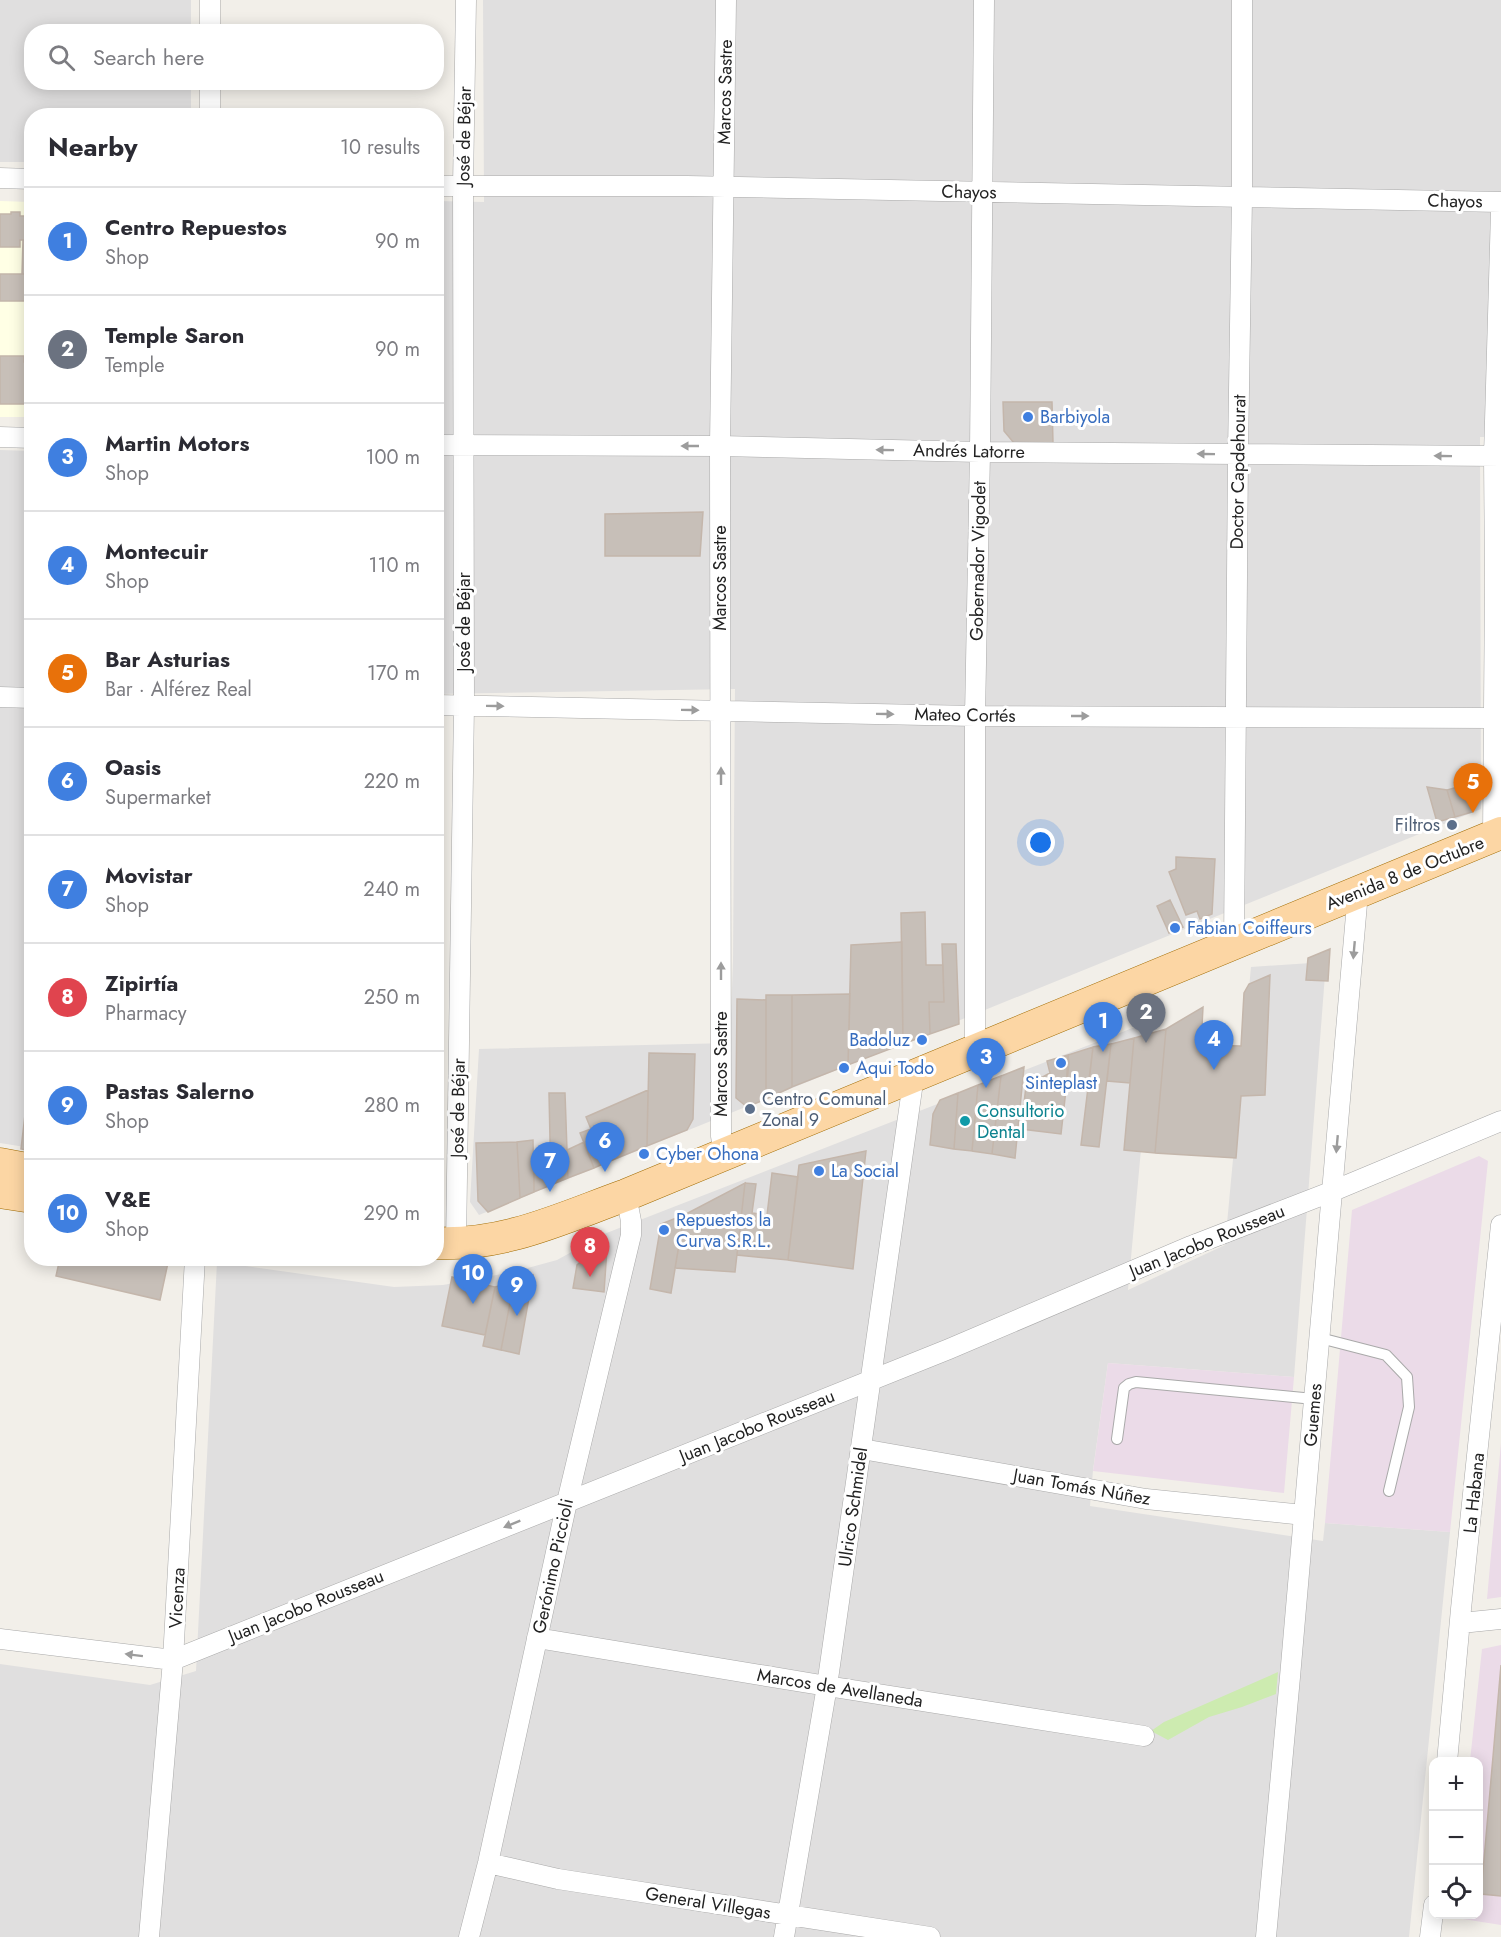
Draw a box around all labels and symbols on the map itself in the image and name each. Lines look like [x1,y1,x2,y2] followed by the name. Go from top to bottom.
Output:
[711,39,739,145] street label: Marcos Sastre
[450,85,478,188] street label: José de Béjar
[941,179,997,205] street label: Chayos
[1427,188,1483,214] street label: Chayos
[1224,394,1252,550] street label: Doctor Capdehourat
[1040,404,1110,430] place label: Barbiyola
[1021,410,1035,424] marker: Barbiyola
[913,437,1025,465] street label: Andrés Latorre
[680,441,699,451] one-way arrow
[875,445,894,454] one-way arrow
[1196,449,1215,458] one-way arrow
[1433,451,1452,461] one-way arrow
[964,480,992,641] street label: Gobernador Vigodet
[707,525,733,631] street label: Marcos Sastre
[451,571,477,674] street label: José de Béjar
[485,701,504,711] one-way arrow
[914,701,1016,729] street label: Mateo Cortés
[680,705,699,714] one-way arrow
[875,709,894,718] one-way arrow
[1070,711,1089,721] one-way arrow
[1454,764,1492,813] pin: 5
[716,766,726,785] one-way arrow
[1395,812,1440,838] place label: Filtros
[1445,818,1459,832] marker: Filtros
[1026,828,1055,857] your location
[1322,829,1488,917] street label: Avenida 8 de Octubre
[1187,915,1312,941] place label: Fabian Coiffeurs
[1168,921,1182,935] marker: Fabian Coiffeurs
[1349,941,1358,960] one-way arrow
[716,961,726,980] one-way arrow
[1126,994,1166,1043] pin: 2
[1084,1002,1122,1052] pin: 1
[708,1011,734,1117] street label: Marcos Sastre
[1194,1020,1234,1070] pin: 4
[849,1027,911,1053] place label: Badoluz
[915,1033,929,1047] marker: Badoluz
[966,1038,1006,1088] pin: 3
[856,1055,934,1081] place label: Aqui Todo
[1054,1056,1068,1070] marker: Sinteplast
[444,1057,472,1160] street label: José de Béjar
[837,1061,851,1075] marker: Aqui Todo
[1025,1070,1098,1096] place label: Sinteplast
[762,1086,886,1133] place label: Centro Comunal Zonal 9
[977,1098,1064,1145] place label: Consultorio Dental
[743,1102,757,1116] marker: Centro Comunal Zonal 9
[958,1114,972,1128] marker: Consultorio Dental
[586,1122,624,1172] pin: 6
[1332,1135,1342,1154] one-way arrow
[656,1141,759,1167] place label: Cyber Ohona
[530,1142,570,1192] pin: 7
[637,1147,651,1161] marker: Cyber Ohona
[831,1158,899,1184] place label: La Social
[812,1164,826,1178] marker: La Social
[1124,1198,1289,1285] street label: Juan Jacobo Rousseau
[676,1207,771,1254] place label: Repuestos la Curva S.R.L.
[657,1223,671,1237] marker: Repuestos la Curva S.R.L.
[570,1228,610,1277] pin: 8
[454,1254,492,1304] pin: 10
[498,1266,536,1316] pin: 9
[1297,1382,1329,1448] street label: Guemes
[674,1383,839,1470] street label: Juan Jacobo Rousseau
[832,1446,874,1568] street label: Ulrico Schmidel
[1457,1452,1491,1534] street label: La Habana
[1009,1462,1154,1512] street label: Juan Tomás Núñez
[526,1496,580,1636] street label: Gerónimo Piccioli
[503,1519,521,1529] one-way arrow
[223,1563,388,1650] street label: Juan Jacobo Rousseau
[162,1567,192,1629] street label: Vicenza
[124,1650,143,1660] one-way arrow
[755,1662,925,1714] street label: Marcos de Avellaneda
[643,1880,773,1926] street label: General Villegas

